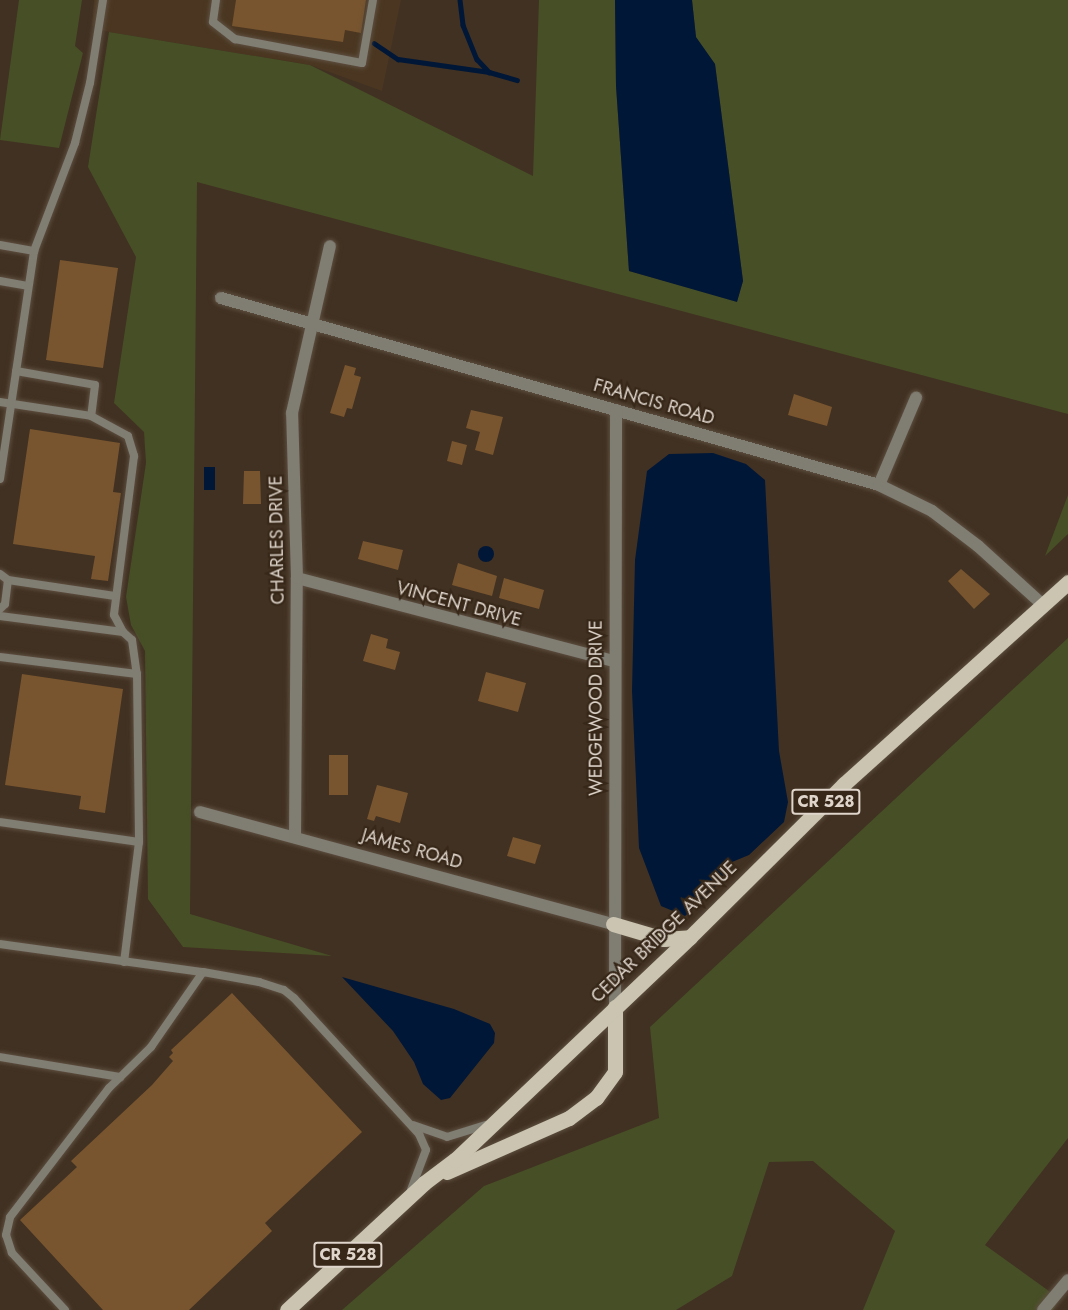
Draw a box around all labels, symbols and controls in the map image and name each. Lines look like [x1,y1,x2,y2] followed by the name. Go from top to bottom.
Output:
[591,374,717,430] street label: FRANCIS ROAD
[265,475,289,605] street label: CHARLES DRIVE
[394,577,524,631] street label: VINCENT DRIVE
[585,620,607,796] street label: WEDGEWOOD DRIVE
[790,789,862,815] road number: CR 528
[359,824,465,874] street label: JAMES ROAD
[587,857,741,1007] street label: CEDAR BRIDGE AVENUE
[312,1242,384,1268] road number: CR 528

